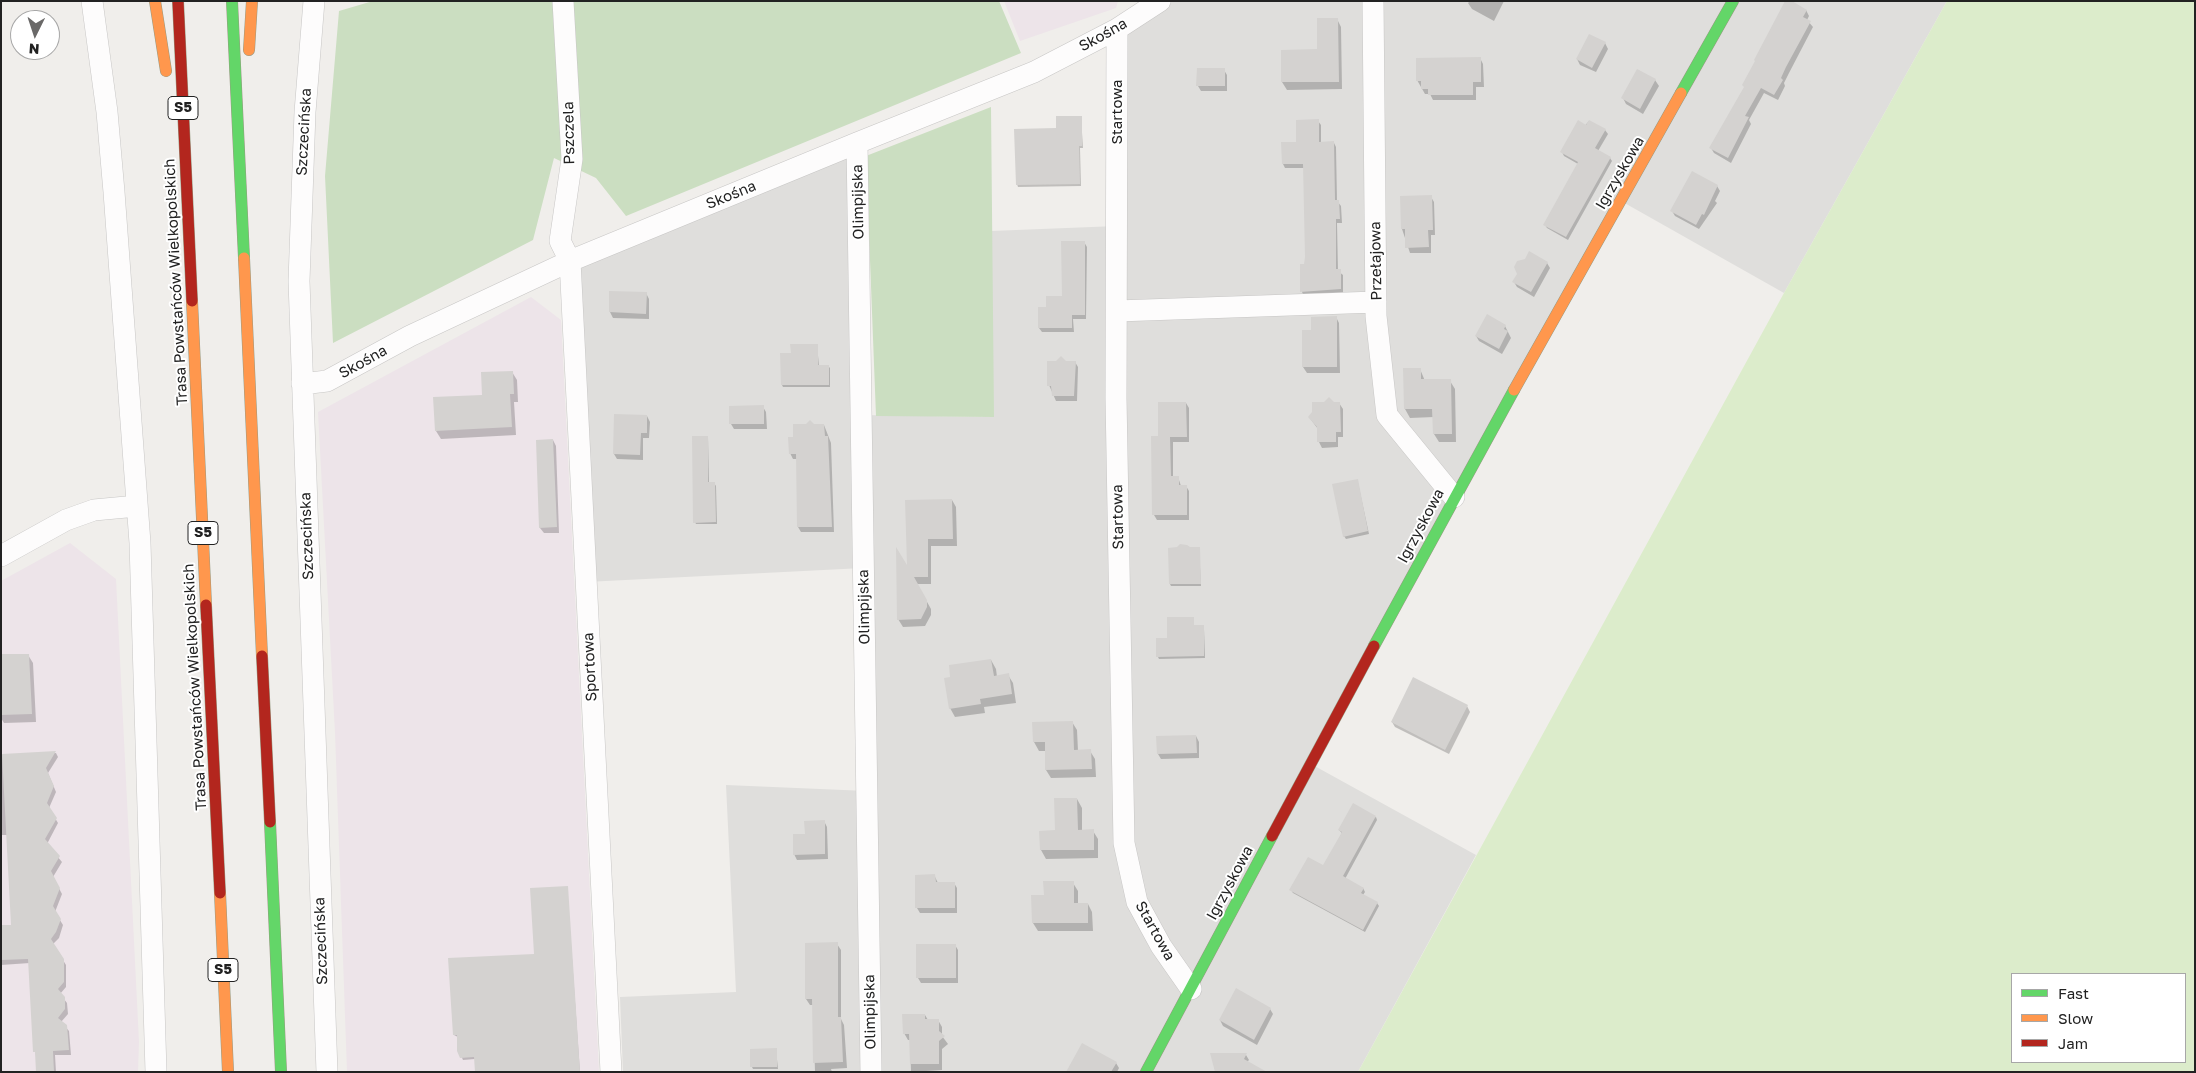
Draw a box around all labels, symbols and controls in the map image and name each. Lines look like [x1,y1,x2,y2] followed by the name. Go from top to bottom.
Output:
[10,10,60,60] north arrow
[1076,14,1130,56] street label: Skośna
[28,41,40,58] text: N
[1108,79,1126,145] street label: Startowa
[293,88,315,176] street label: Szczecińska
[168,96,198,120] road number: S5
[559,101,579,165] street label: Pszczela
[1592,133,1648,213] street label: Igrzyskowa
[161,158,191,406] street label: Trasa Powstańców Wielkopolskich
[848,164,868,240] street label: Olimpijska
[703,177,759,213] street label: Skośna
[1366,221,1386,301] street label: Przełajowa
[336,341,390,383] street label: Skośna
[1108,484,1128,550] street label: Startowa
[1394,486,1448,566] street label: Igrzyskowa
[296,492,318,580] street label: Szczecińska
[188,522,218,544] road number: S5
[180,563,210,811] street label: Trasa Powstańców Wielkopolskich
[854,569,874,645] street label: Olimpijska
[579,632,601,702] street label: Sportowa
[1203,843,1257,923] street label: Igrzyskowa
[310,897,332,985] street label: Szczecińska
[1131,898,1179,964] street label: Startowa
[208,958,238,982] road number: S5
[2011,973,2186,1063] legend
[860,974,880,1050] street label: Olimpijska
[2058,984,2089,1002] text: Fast
[2058,1009,2093,1027] text: Slow
[2058,1034,2088,1052] text: Jam

